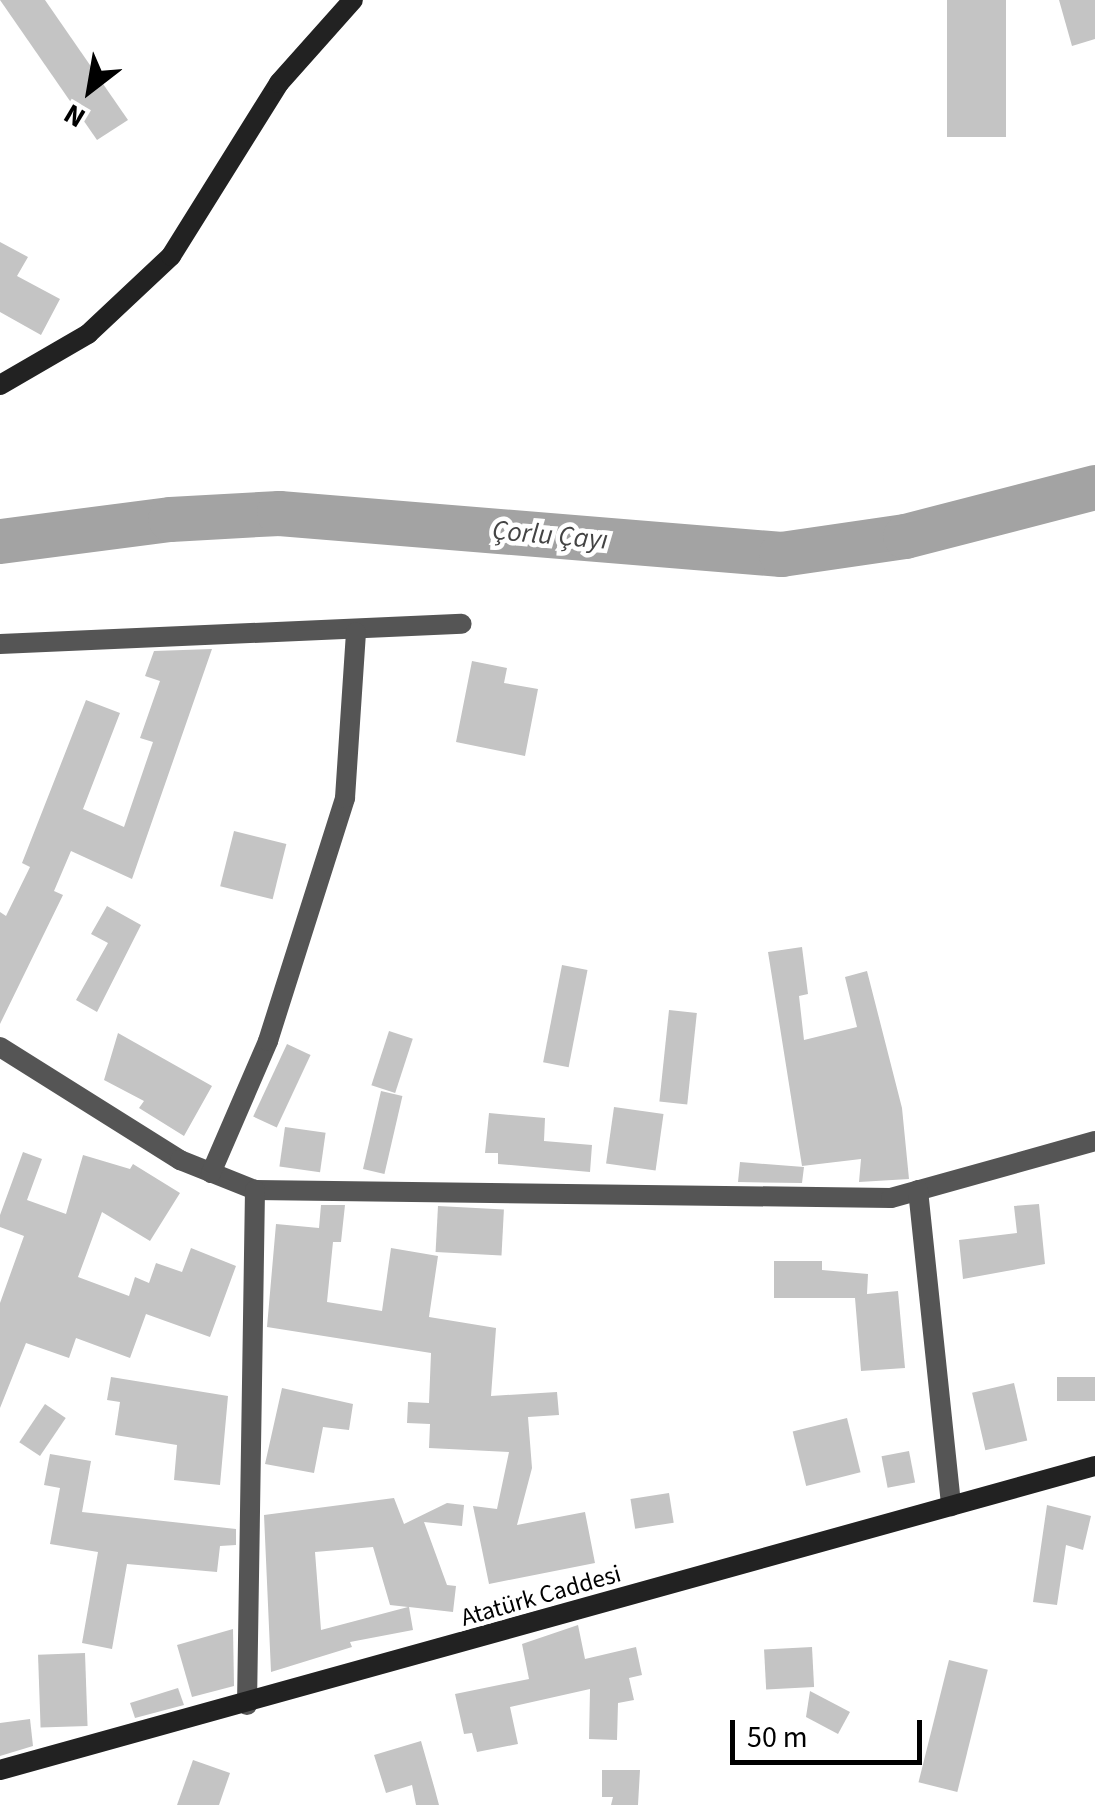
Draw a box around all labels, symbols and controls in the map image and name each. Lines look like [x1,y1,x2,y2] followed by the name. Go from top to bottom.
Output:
[40,40,140,140] north arrow
[56,94,93,138] text: N
[491,513,609,557] water label: Çorlu Çayı
[457,1559,625,1633] street label: Atatürk Caddesi
[735,1700,928,1762] scale bar
[747,1716,808,1759] text: 50 m

